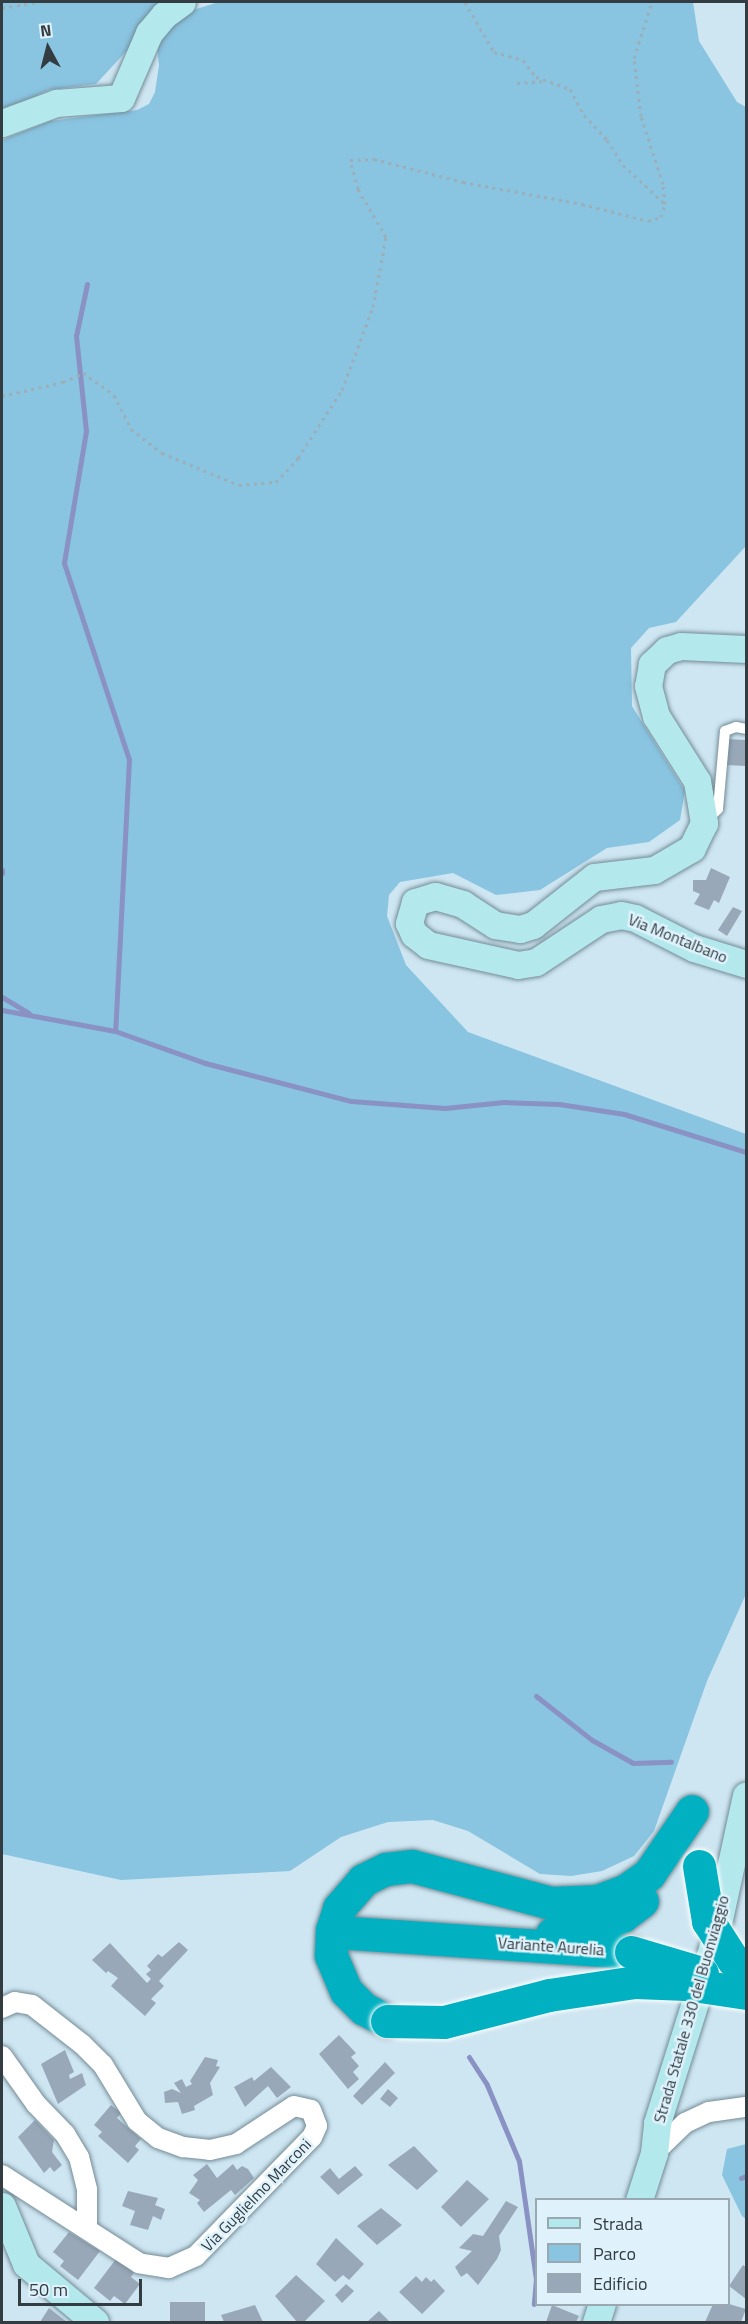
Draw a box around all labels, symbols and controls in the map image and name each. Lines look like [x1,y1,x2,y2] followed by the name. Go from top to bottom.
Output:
[18,18,78,78] north arrow
[39,18,53,43] text: N
[625,909,731,967] street label: Via Montalbano
[649,1893,733,2125] street label: Strada Statale 330 del Buonviaggio
[497,1933,605,1959] street label: Variante Aurelia
[197,2135,315,2255] street label: Via Guglielmo Marconi
[535,2198,730,2306] legend
[593,2210,643,2237] text: Strada
[593,2240,636,2267] text: Parco
[21,2267,146,2305] scale bar
[593,2270,647,2297] text: Edificio
[29,2276,68,2303] text: 50 m

